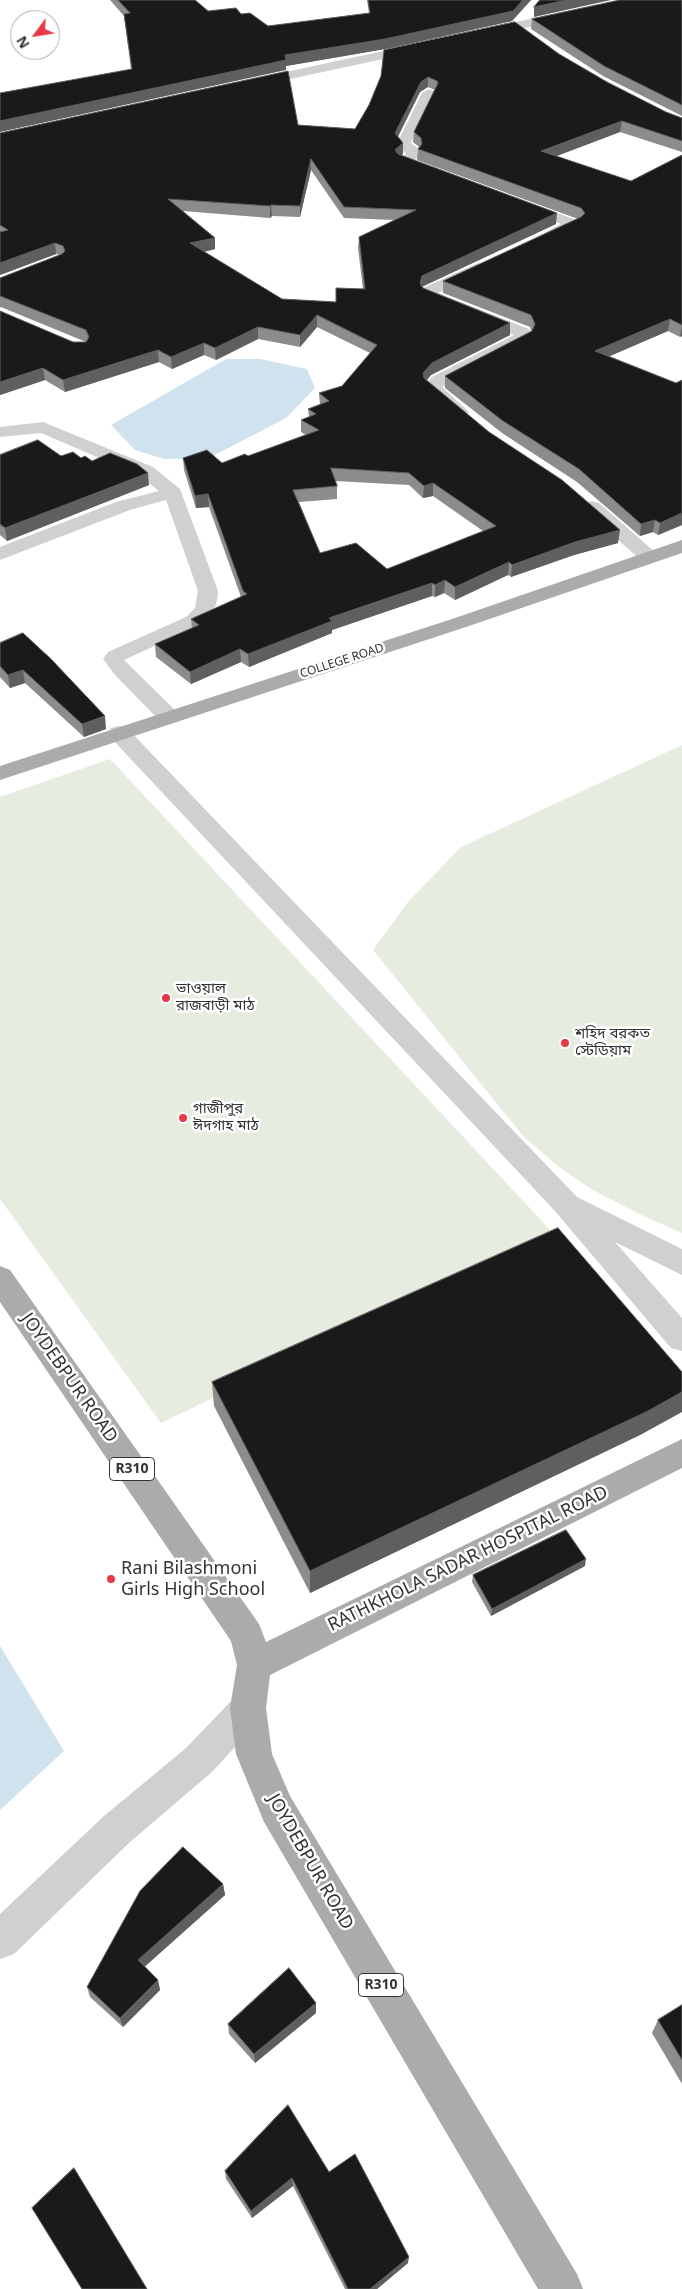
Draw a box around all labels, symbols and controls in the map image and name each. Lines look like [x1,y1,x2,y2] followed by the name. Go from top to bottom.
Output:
[10,10,60,60] north arrow
[11,33,34,52] text: N
[298,641,386,681] street label: COLLEGE ROAD
[176,980,255,1015] place label: ভাওয়াল রাজবাড়ী মাঠ
[160,992,172,1004] marker: ভাওয়াল রাজবাড়ী মাঠ
[575,1025,650,1060] place label: শহিদ বরকত স্টেডিয়াম
[559,1037,571,1049] marker: শহিদ বরকত স্টেডিয়াম
[193,1100,259,1135] place label: গাজীপুর ঈদগাহ মাঠ
[177,1112,189,1124] marker: গাজীপুর ঈদগাহ মাঠ
[16,1309,122,1447] street label: JOYDEBPUR ROAD
[110,1458,154,1480] road number: R310
[325,1482,611,1636] street label: RATHKHOLA SADAR HOSPITAL ROAD
[121,1558,265,1600] place label: Rani Bilashmoni Girls High School
[105,1573,117,1585] marker: Rani Bilashmoni Girls High School
[262,1790,358,1934] street label: JOYDEBPUR ROAD
[358,1974,404,1996] road number: R310

